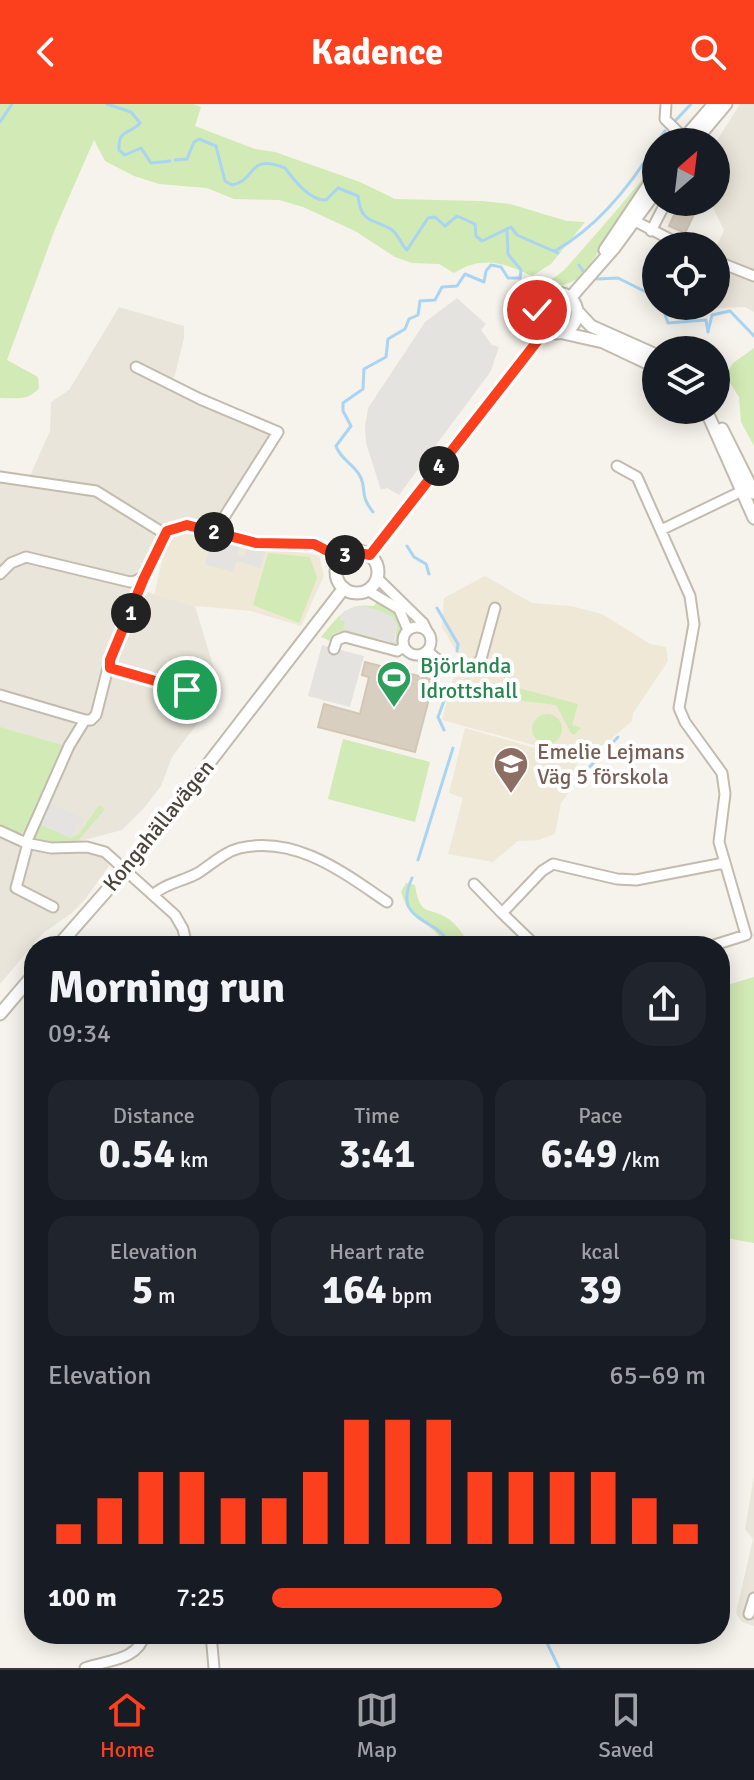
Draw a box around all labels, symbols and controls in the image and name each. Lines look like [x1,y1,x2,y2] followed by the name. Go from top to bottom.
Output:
[24,30,68,74] icon: back
[311,30,443,75] text: Kadence
[686,30,730,74] icon: search
[642,128,730,216] north arrow
[642,128,730,424] map controls
[642,232,730,320] button: locate
[503,276,571,344] pin
[515,288,559,332] icon: check
[642,336,730,424] button: layers
[419,446,459,486] pin: 4
[433,452,445,479] text: 4
[194,512,234,552] pin: 2
[208,518,220,545] text: 2
[325,535,365,575] pin: 3
[339,541,351,568] text: 3
[111,593,151,633] pin: 1
[125,599,137,626] text: 1
[420,652,518,704] place label: Björlanda Idrottshall
[153,656,221,724] pin
[375,659,413,709] sports icon: Björlanda Idrottshall
[165,668,209,712] icon: arrive
[537,738,685,790] place label: Emelie Lejmans Väg 5 förskola
[492,745,530,795] school or university icon: Emelie Lejmans Väg 5 förskola
[97,754,220,896] street label: Kongahällavägen
[48,961,285,1015] text: Morning run
[622,962,706,1046] button: share
[48,1018,111,1050] text: 09:34
[113,1102,195,1129] text: Distance
[354,1102,400,1129] text: Time
[578,1102,622,1129] text: Pace
[99,1129,175,1179] text: 0.54
[339,1129,415,1179] text: 3:41
[541,1129,617,1179] text: 6:49
[175,1146,209,1173] text: km
[617,1146,660,1173] text: /km
[110,1238,197,1265] text: Elevation
[329,1238,425,1265] text: Heart rate
[581,1238,620,1265] text: kcal
[132,1265,153,1315] text: 5
[322,1265,387,1315] text: 164
[579,1265,622,1315] text: 39
[153,1282,176,1309] text: m
[387,1282,432,1309] text: bpm
[48,1360,152,1392] text: Elevation
[610,1360,706,1392] text: 65–69 m
[48,1582,117,1614] text: 100 m
[176,1582,225,1614] text: 7:25
[100,1688,155,1763] tab: Home
[355,1688,399,1763] tab: Map
[599,1688,654,1763] tab: Saved

